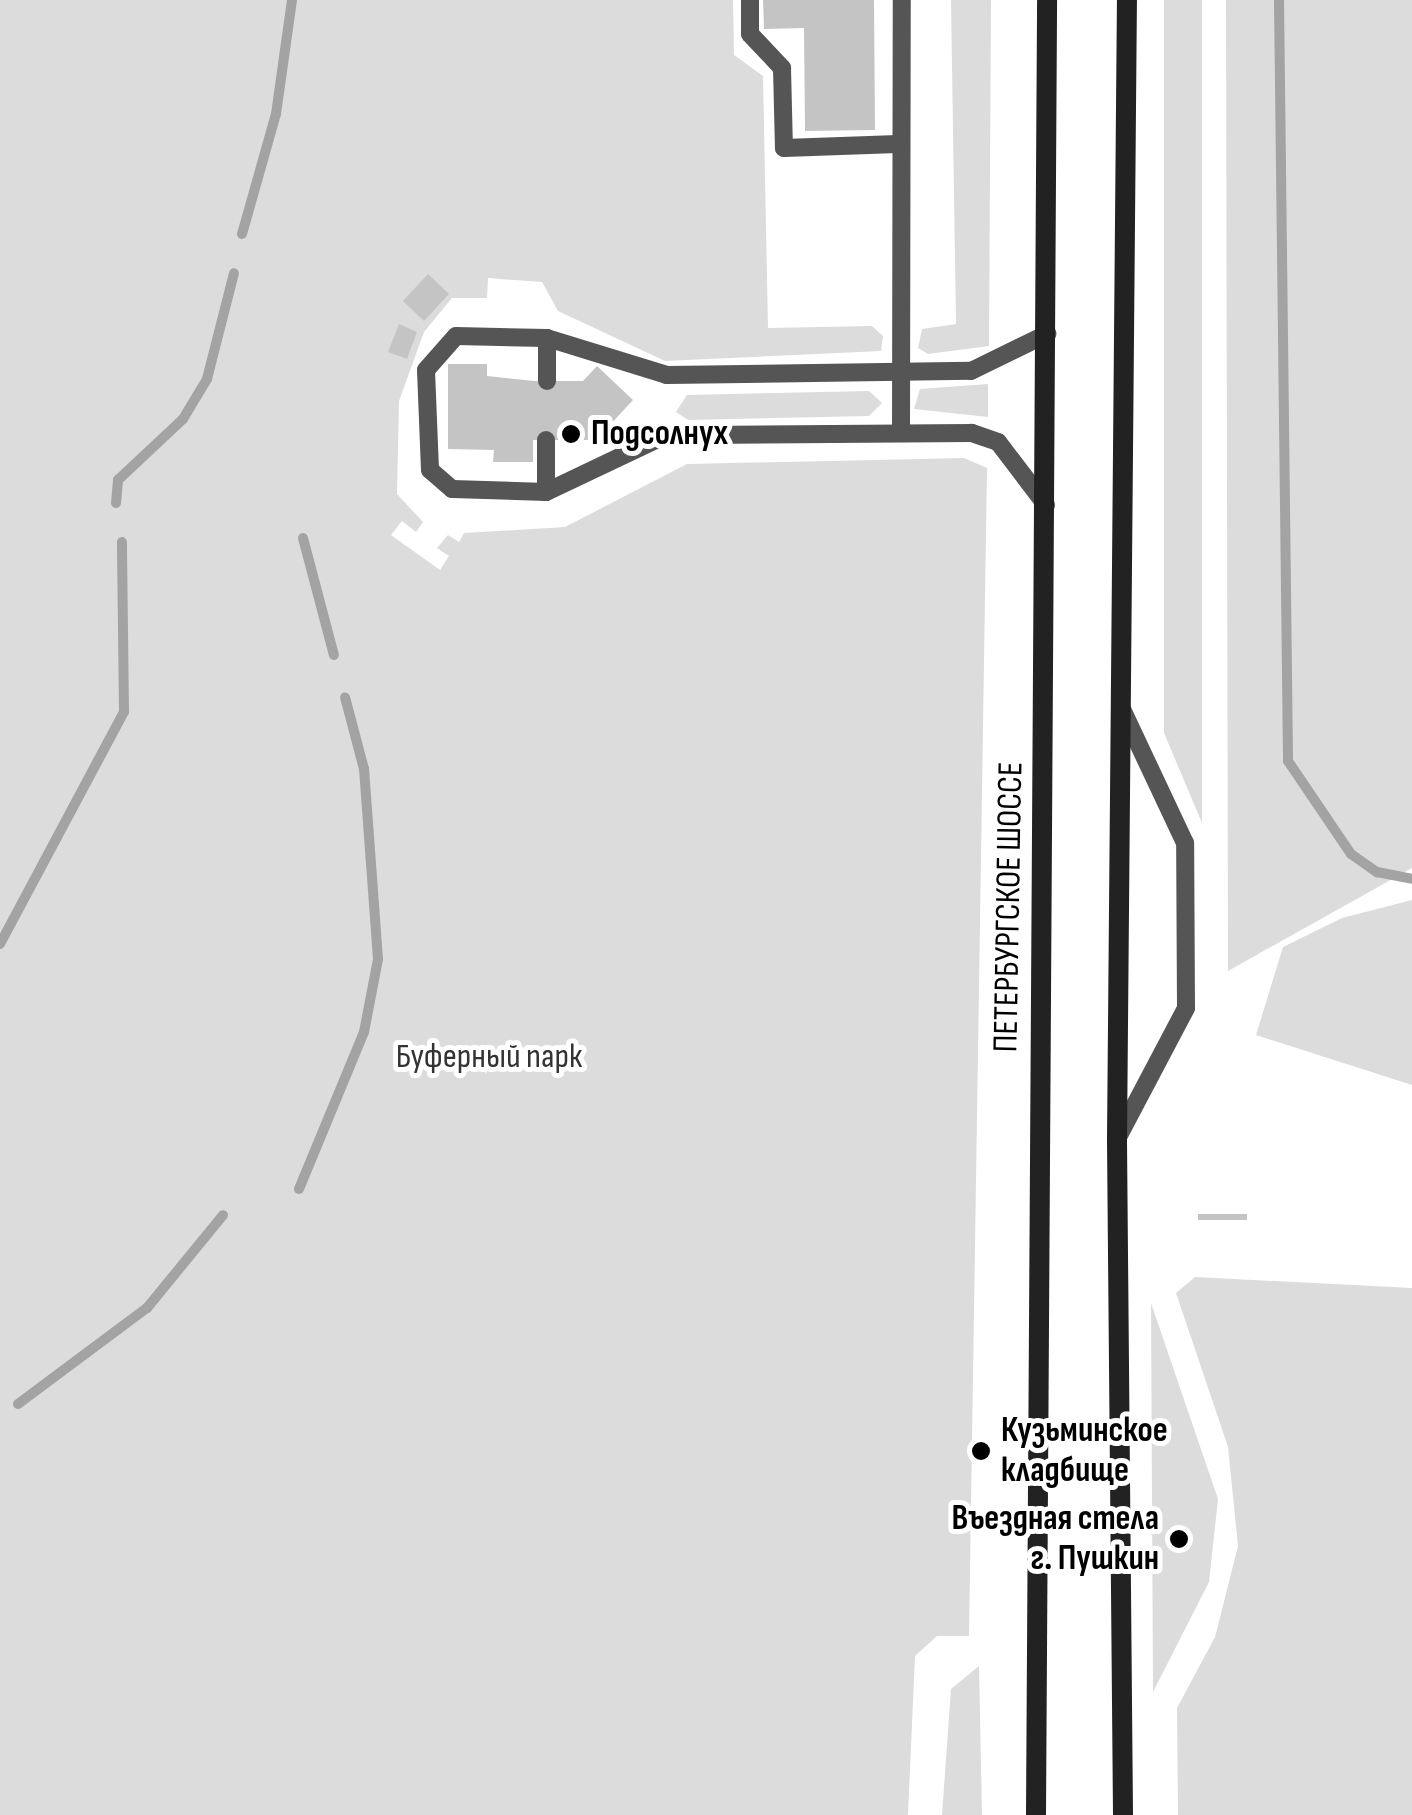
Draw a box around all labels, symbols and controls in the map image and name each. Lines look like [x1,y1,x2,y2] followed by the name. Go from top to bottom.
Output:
[591,413,728,455] place label: Подсолнух
[560,423,582,445] marker: Подсолнух
[985,761,1033,1053] street label: ПЕТЕРБУРГСКОЕ ШОССЕ
[396,1036,582,1078] park label: Буферный парк
[1001,1410,1168,1492] place label: Кузьминское кладбище
[970,1440,992,1462] marker: Кузьминское кладбище
[952,1498,1159,1580] place label: Въездная стела г. Пушкин
[1168,1528,1190,1550] marker: Въездная стела г. Пушкин

